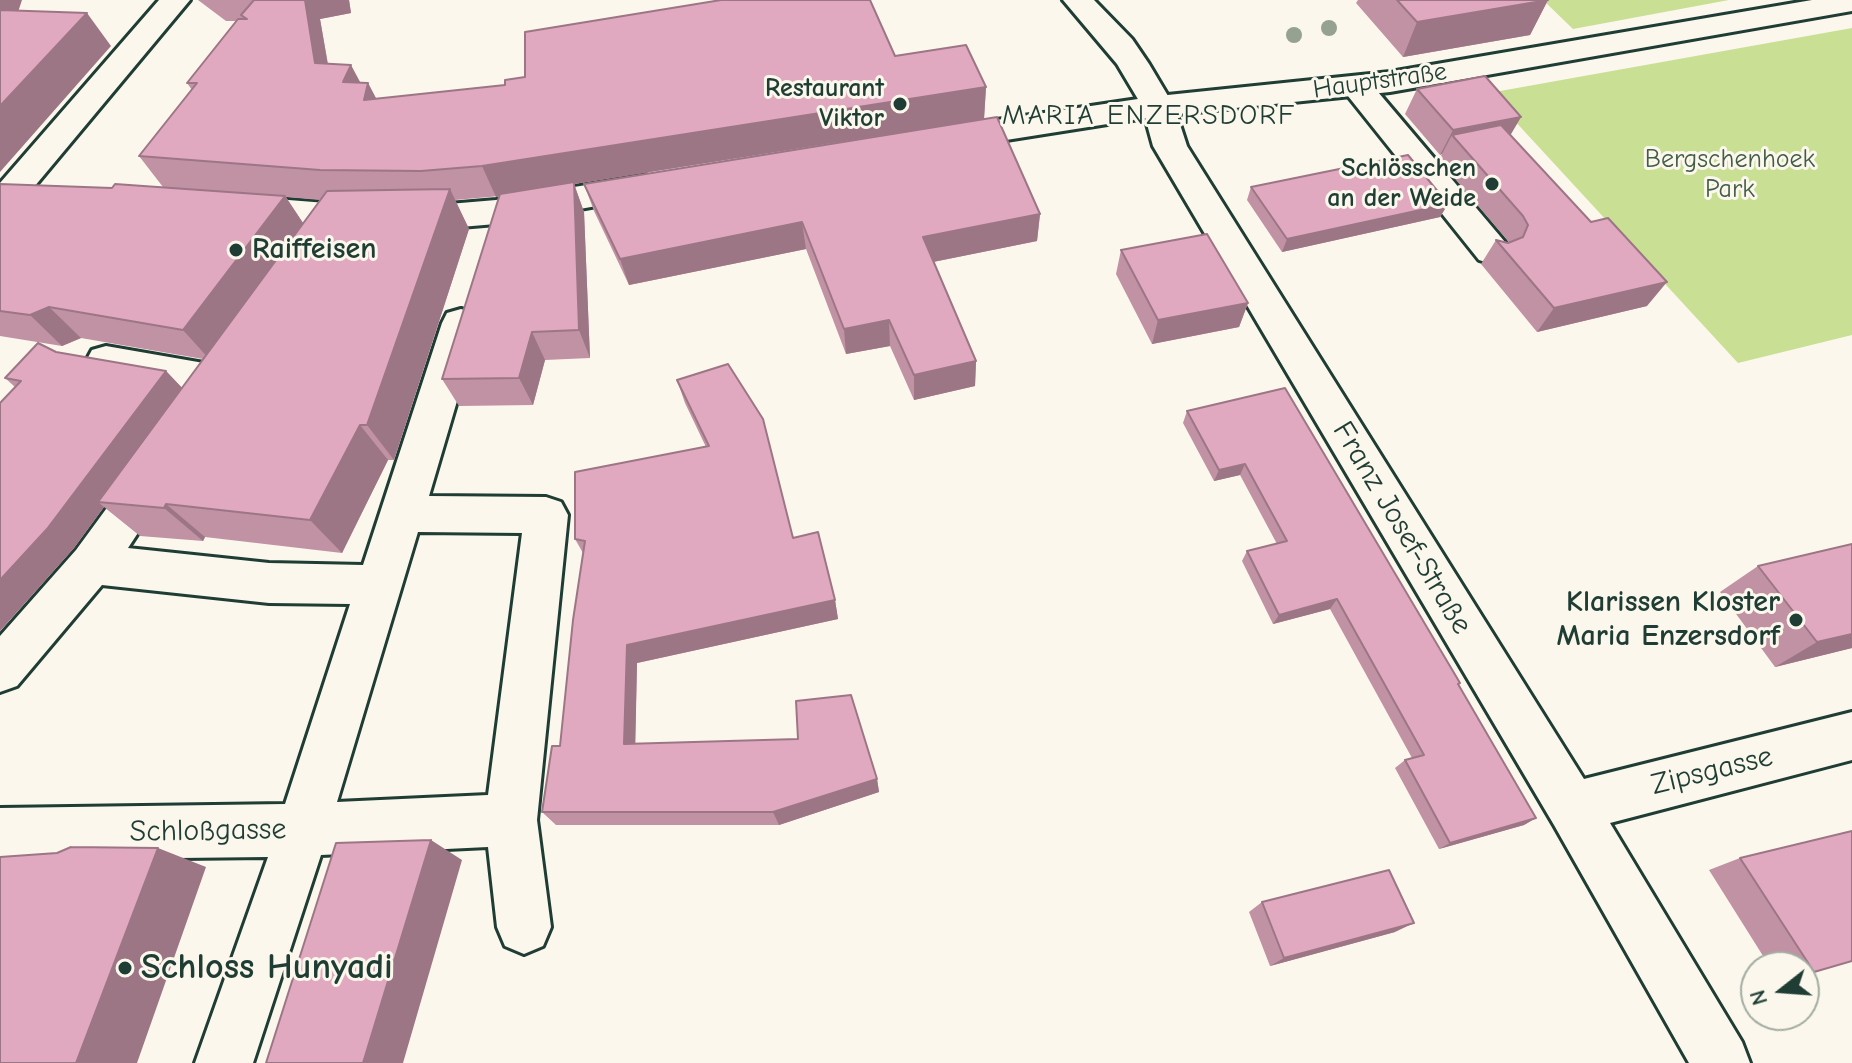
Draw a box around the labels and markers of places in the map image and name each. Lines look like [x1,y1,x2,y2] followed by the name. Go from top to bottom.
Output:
[765,73,884,134] place label: Restaurant Viktor
[891,95,909,113] marker: Restaurant Viktor
[1327,153,1476,214] place label: Schlösschen an der Weide
[1483,175,1501,193] marker: Schlösschen an der Weide
[252,232,376,268] place label: Raiffeisen
[227,241,245,259] marker: Raiffeisen
[1556,585,1780,656] place label: Klarissen Kloster Maria Enzersdorf
[1787,611,1805,629] marker: Klarissen Kloster Maria Enzersdorf
[141,946,393,990] place label: Schloss Hunyadi
[116,959,134,977] marker: Schloss Hunyadi

